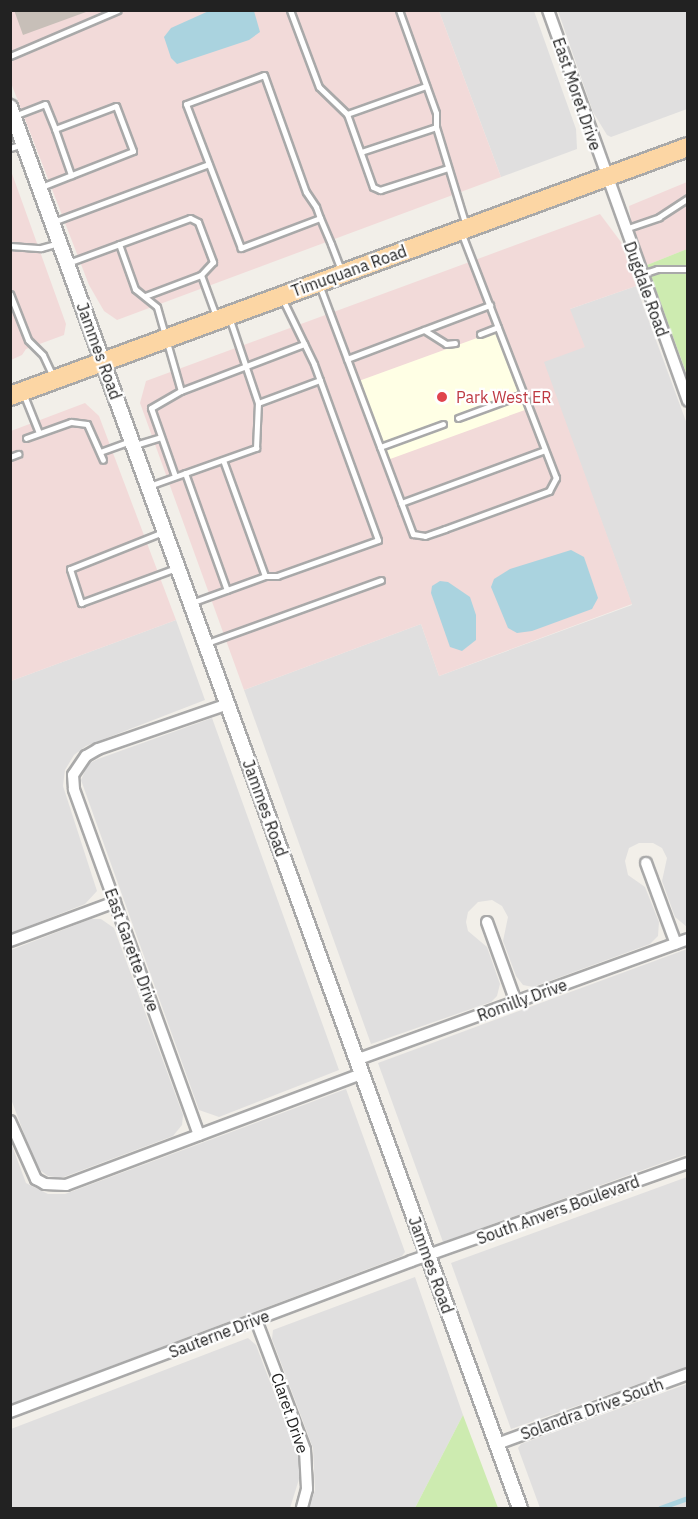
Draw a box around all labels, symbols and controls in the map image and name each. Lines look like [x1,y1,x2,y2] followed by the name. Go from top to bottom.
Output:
[549,35,605,153] street label: East Moret Drive
[620,239,672,339] street label: Dugdale Road
[289,241,409,301] street label: Timuquana Road
[73,300,125,402] street label: Jammes Road
[456,387,552,407] place label: Park West ER
[433,388,451,406] marker: Park West ER
[239,757,291,859] street label: Jammes Road
[101,886,163,1014] street label: East Garette Drive
[474,975,570,1025] street label: Romilly Drive
[474,1172,642,1248] street label: South Anvers Boulevard
[405,1214,457,1316] street label: Jammes Road
[166,1306,272,1362] street label: Sauterne Drive
[267,1370,313,1456] street label: Claret Drive
[518,1374,666,1444] street label: Solandra Drive South

